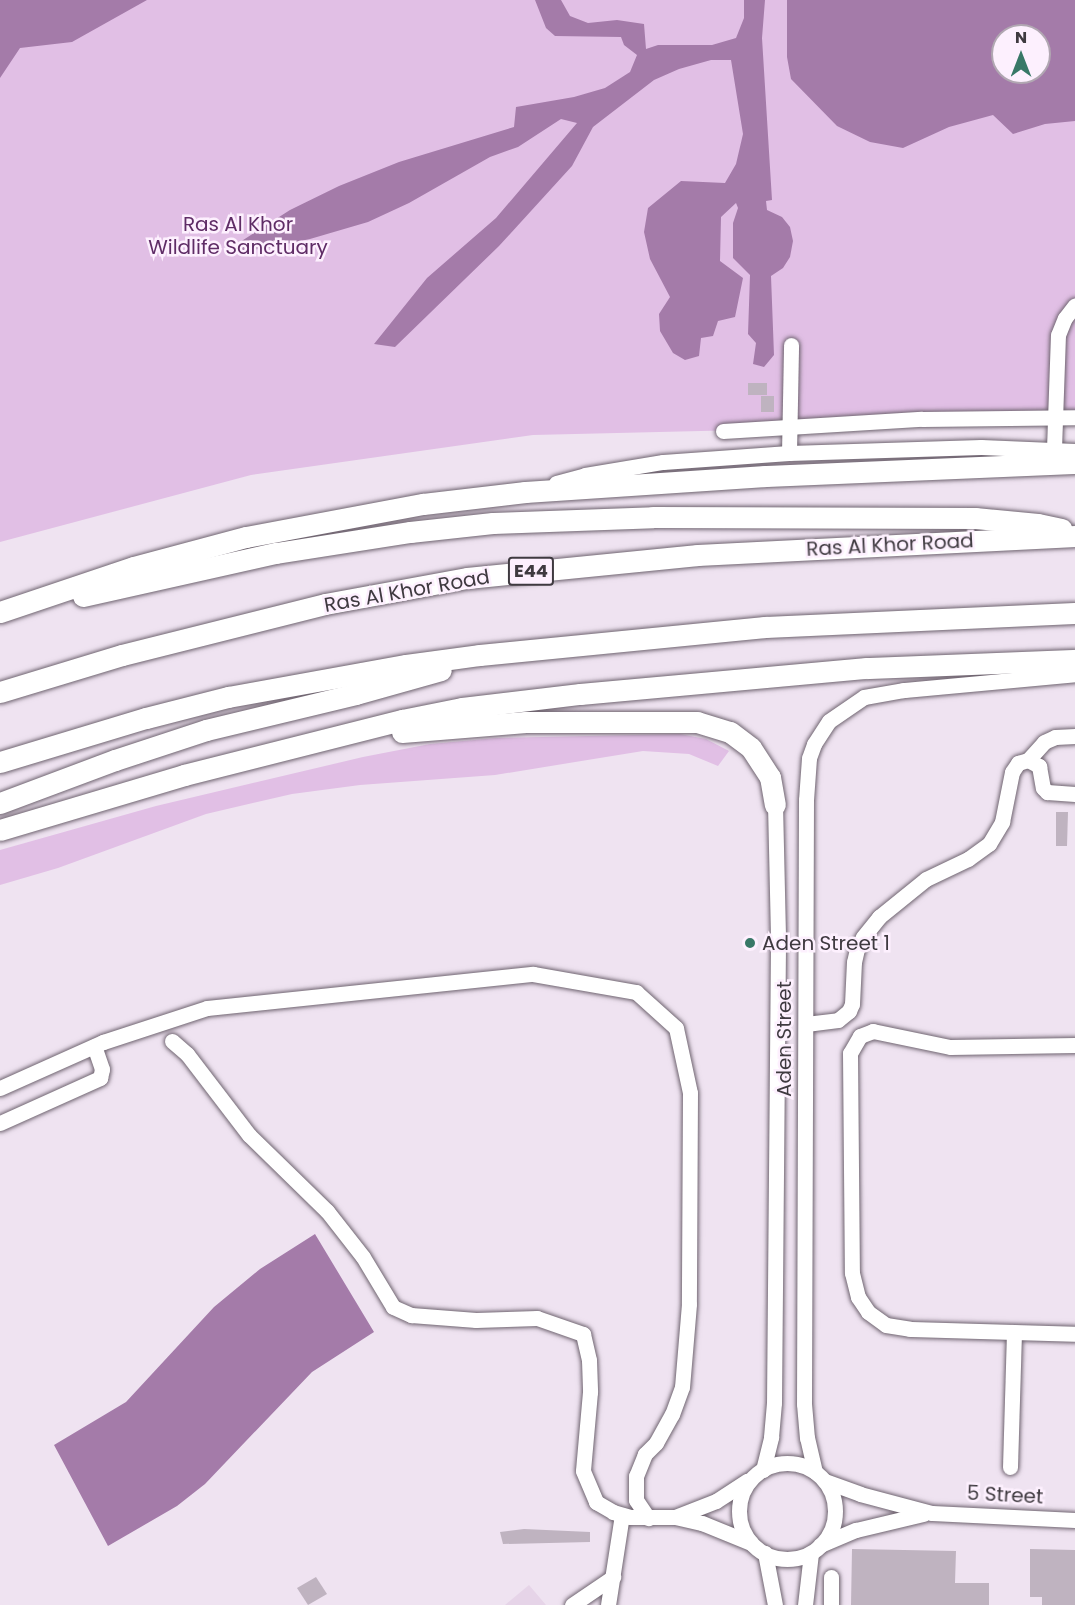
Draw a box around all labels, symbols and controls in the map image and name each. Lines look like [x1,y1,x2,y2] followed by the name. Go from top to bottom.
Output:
[991,24,1051,84] north arrow
[1015,26,1027,49] text: N
[148,213,328,260] park label: Ras Al Khor Wildlife Sanctuary
[806,529,974,561] street label: Ras Al Khor Road
[507,556,555,586] road number: E44
[322,565,492,617] street label: Ras Al Khor Road
[762,931,890,955] place label: Aden Street 1
[743,936,757,950] marker: Aden Street 1
[772,981,796,1097] street label: Aden Street
[966,1481,1044,1509] street label: 5 Street

